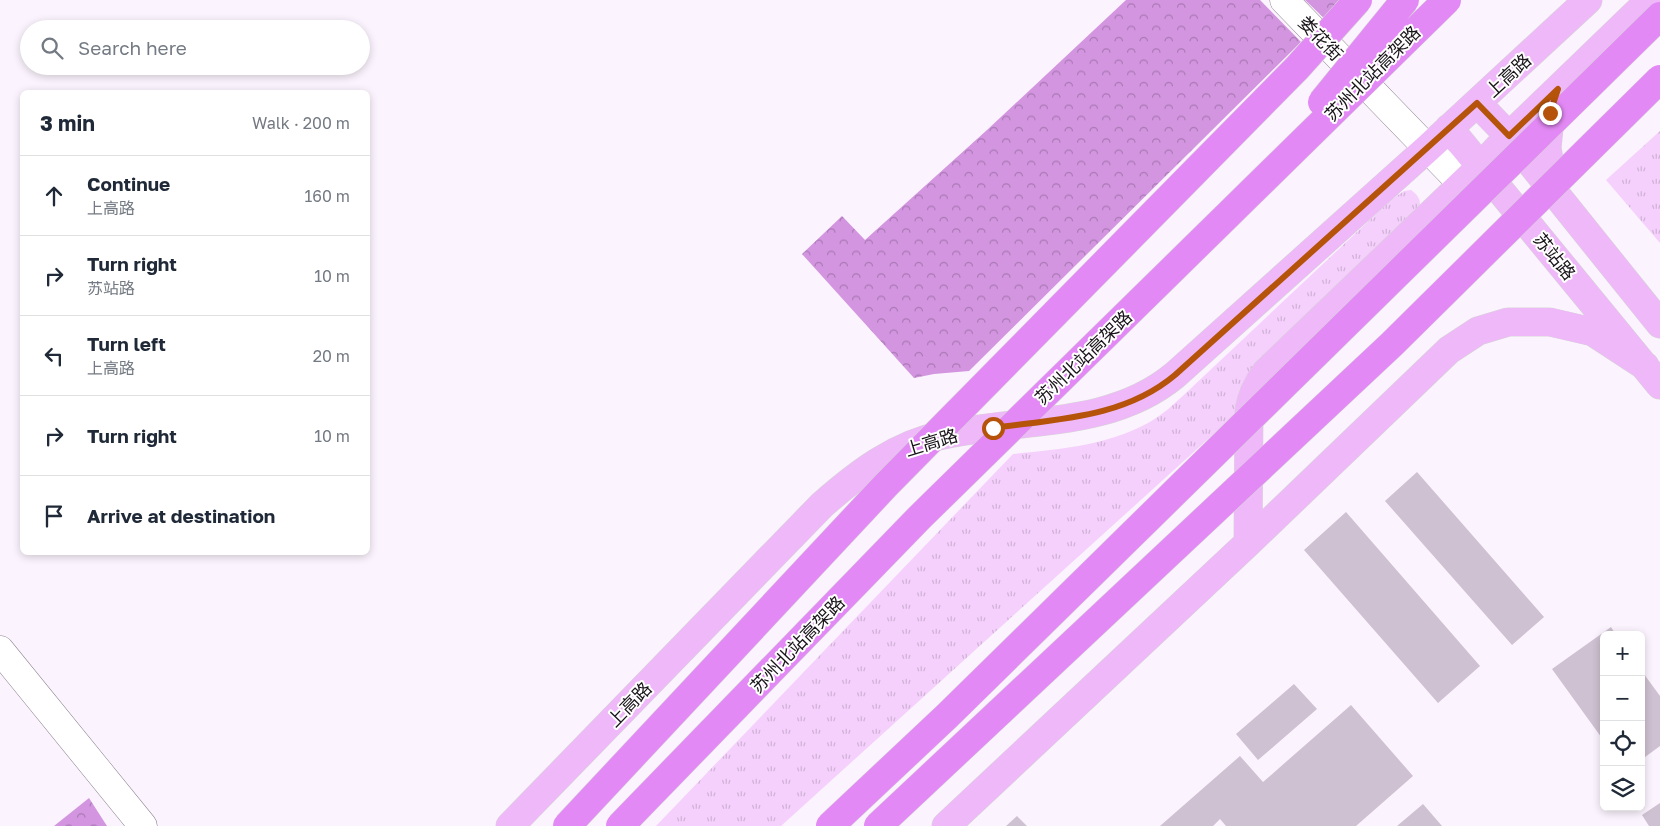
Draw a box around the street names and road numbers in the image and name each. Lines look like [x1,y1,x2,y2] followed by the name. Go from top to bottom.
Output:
[1294,11,1348,65] street label: 娄花街
[1320,21,1424,125] street label: 苏州北站高架路
[1481,49,1535,101] street label: 上高路
[1529,228,1581,284] street label: 苏站路
[1030,305,1136,409] street label: 苏州北站高架路
[902,424,960,460] street label: 上高路
[745,591,849,697] street label: 苏州北站高架路
[602,677,656,731] street label: 上高路

